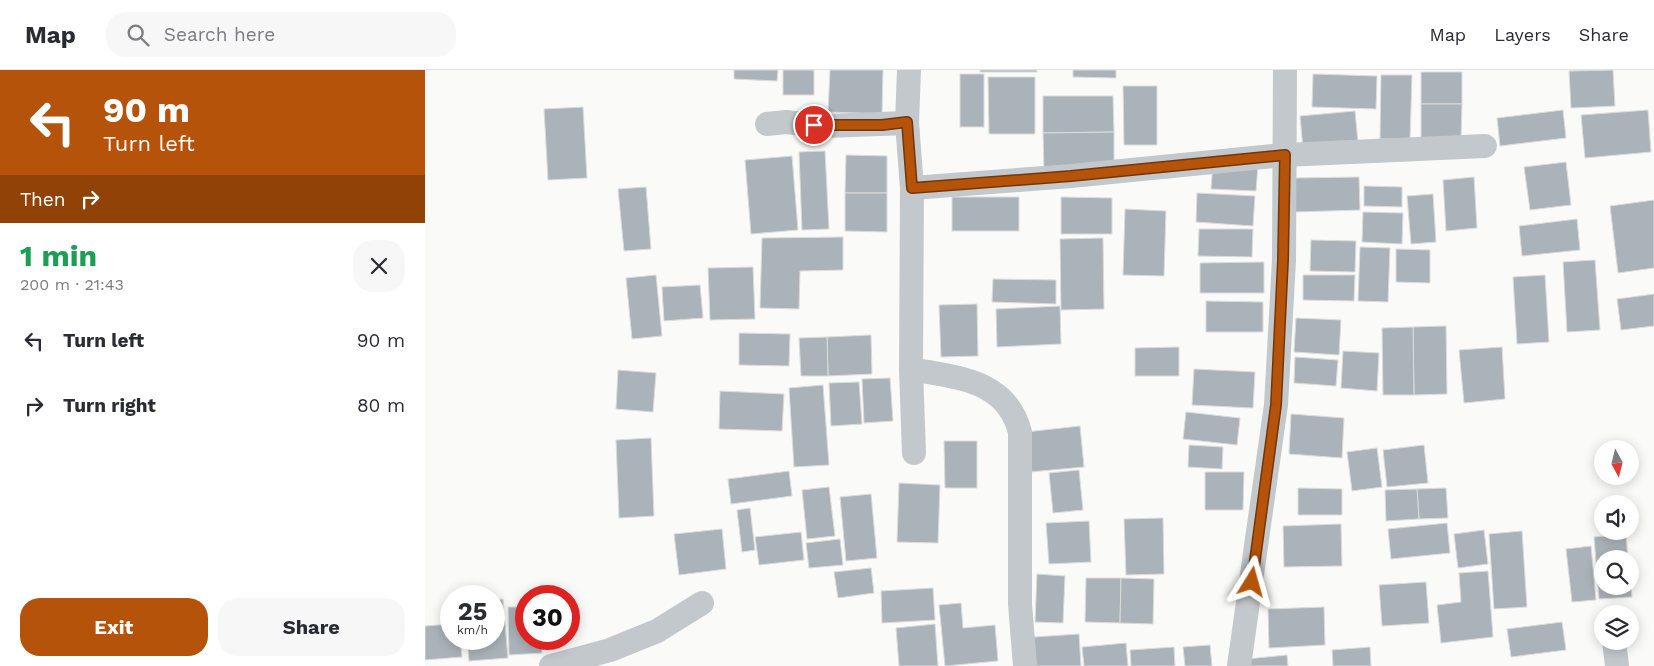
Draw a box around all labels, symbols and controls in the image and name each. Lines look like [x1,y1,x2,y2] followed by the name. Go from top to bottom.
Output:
[106,12,456,57] search box
[25,21,76,49] text: Map
[124,21,152,49] icon: search
[164,23,275,46] text: Search here
[1429,24,1466,45] text: Map
[1494,24,1551,45] text: Layers
[1579,24,1629,45] text: Share
[103,89,190,131] text: 90 m
[20,90,85,155] icon: left
[793,104,835,146] pin
[800,111,828,139] icon: arrive
[103,131,195,156] text: Turn left
[76,185,104,213] icon: right
[20,188,66,211] text: Then
[20,238,97,273] text: 1 min
[353,240,405,292] button: close
[20,275,124,294] text: 200 m · 21:43
[20,327,48,355] icon: left
[63,329,144,352] text: Turn left
[357,329,405,352] text: 90 m
[20,392,48,420] icon: right
[63,394,156,417] text: Turn right
[357,394,405,417] text: 80 m
[1594,440,1639,485] north arrow
[1594,440,1639,650] map controls
[1594,495,1639,540] button: sound
[1594,550,1639,595] button: search
[1225,555,1277,607] position arrow
[515,585,580,650] speed limit sign: 30
[458,597,487,626] text: 25
[20,598,208,656] button: Exit
[218,598,405,656] button: Share
[1594,605,1639,650] button: layers
[457,623,488,637] text: km/h

